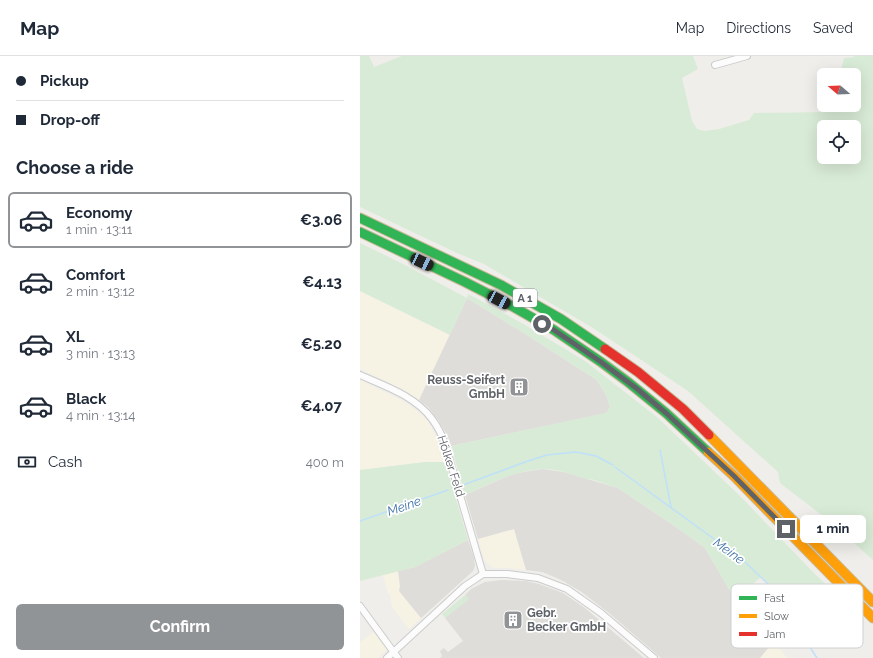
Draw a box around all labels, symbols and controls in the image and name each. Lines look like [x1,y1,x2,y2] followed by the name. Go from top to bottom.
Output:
[20,17,59,39] text: Map
[676,20,704,36] text: Map
[726,20,791,36] text: Directions
[813,20,853,36] text: Saved
[817,68,861,112] north arrow
[817,68,861,164] map controls
[40,72,89,90] text: Pickup
[40,111,100,129] text: Drop-off
[817,120,861,164] button: locate
[16,157,134,178] text: Choose a ride
[18,202,54,238] icon: car
[66,204,133,222] text: Economy
[300,211,342,229] text: €3.06
[66,222,132,237] text: 1 min · 13:11
[409,251,435,273] car
[18,264,54,300] icon: car
[66,266,125,284] text: Comfort
[302,273,342,291] text: €4.13
[66,284,135,299] text: 2 min · 13:12
[486,289,512,311] car
[513,289,537,307] road number: A 1
[533,315,551,333] route start
[18,326,54,362] icon: car
[66,328,84,346] text: XL
[301,335,342,353] text: €5.20
[66,346,135,361] text: 3 min · 13:13
[427,373,505,401] place label: Reuss-Seifert GmbH
[508,376,530,398] building icon: Reuss-Seifert GmbH
[18,388,54,424] icon: car
[66,390,106,408] text: Black
[300,397,342,415] text: €4.07
[66,408,135,423] text: 4 min · 13:14
[435,434,467,498] street label: Hölker Feld
[16,451,38,473] icon: cash
[48,453,82,471] text: Cash
[306,455,344,470] text: 400 m
[385,493,423,519] water label: Meine
[800,515,866,543] callout: 1 min
[777,520,795,538] route end
[817,521,849,536] text: 1 min
[711,535,747,567] water label: Meine
[731,584,863,648] legend
[764,592,785,605] text: Fast
[16,604,344,650] button: Confirm
[527,606,606,634] place label: Gebr. Becker GmbH
[502,609,524,631] building icon: Gebr. Becker GmbH
[764,610,789,623] text: Slow
[764,628,785,641] text: Jam

